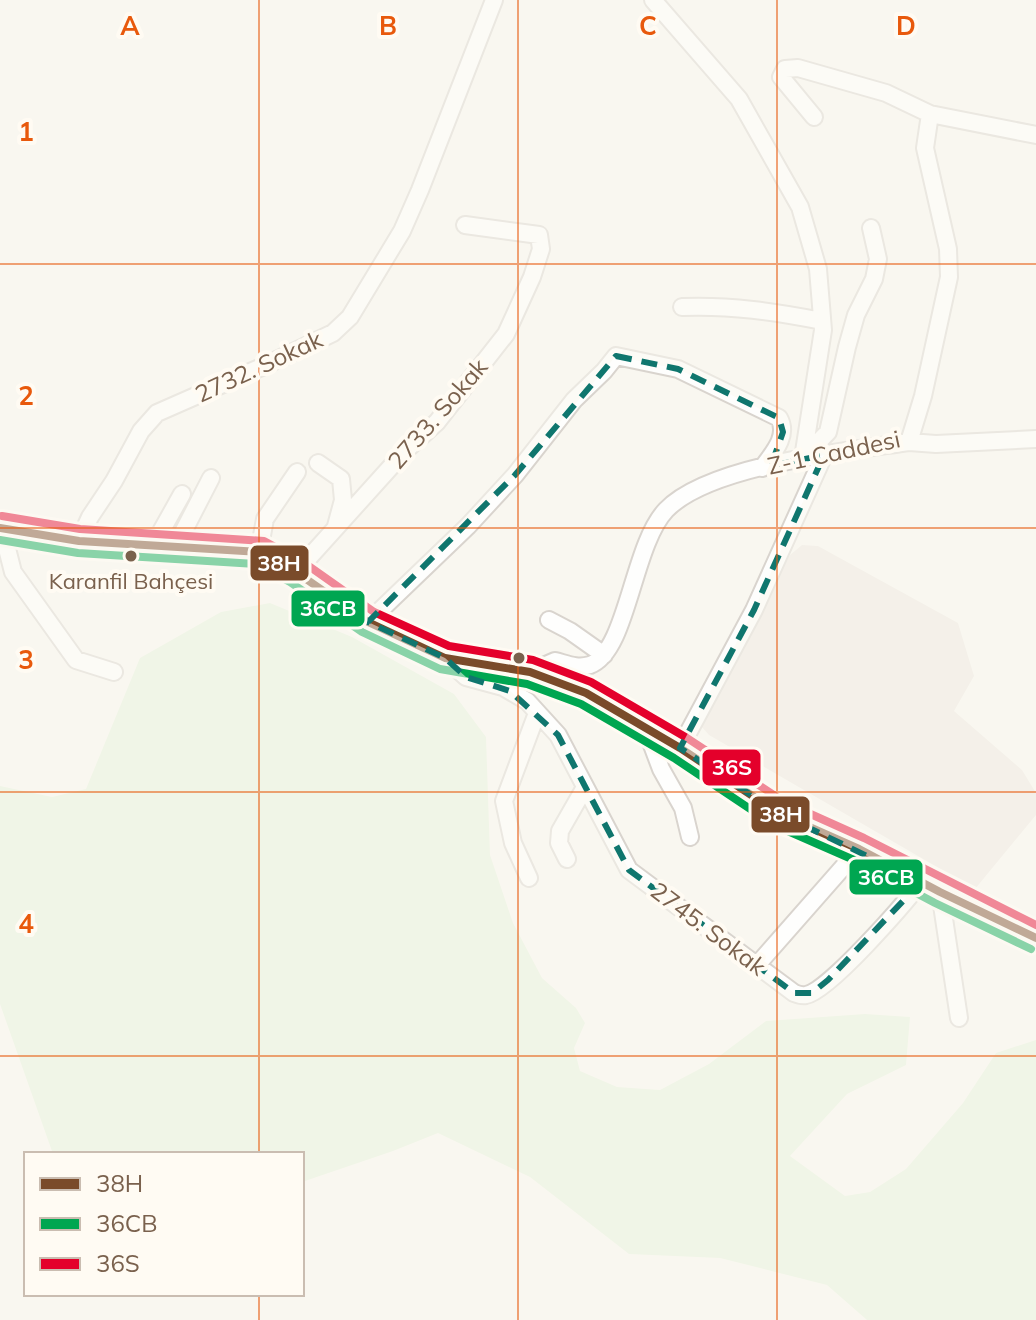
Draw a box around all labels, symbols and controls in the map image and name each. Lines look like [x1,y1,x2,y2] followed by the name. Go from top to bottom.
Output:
[120,9,140,42] text: A
[379,9,397,42] text: B
[639,9,657,42] text: C
[896,9,916,42] text: D
[18,115,34,148] text: 1
[190,323,328,409] street label: 2732. Sokak
[381,351,494,475] street label: 2733. Sokak
[18,379,34,412] text: 2
[765,423,903,481] street label: Z-1 Caddesi
[249,544,310,582] line badge: 38H
[123,548,139,564] marker: Karanfil Bahçesi
[257,549,301,577] text: 38H
[49,567,213,595] place label: Karanfil Bahçesi
[290,589,366,628] line badge: 36CB
[300,594,356,622] text: 36CB
[18,643,34,676] text: 3
[511,650,527,666] unlabelled marker
[701,748,762,787] line badge: 36S
[712,753,752,781] text: 36S
[750,795,811,834] line badge: 38H
[759,800,803,828] text: 38H
[848,858,924,896] line badge: 36CB
[858,863,914,891] text: 36CB
[645,875,773,982] street label: 2745. Sokak
[18,907,34,940] text: 4
[24,1152,304,1296] legend
[96,1168,143,1198] text: 38H
[96,1208,158,1238] text: 36CB
[96,1248,140,1278] text: 36S

